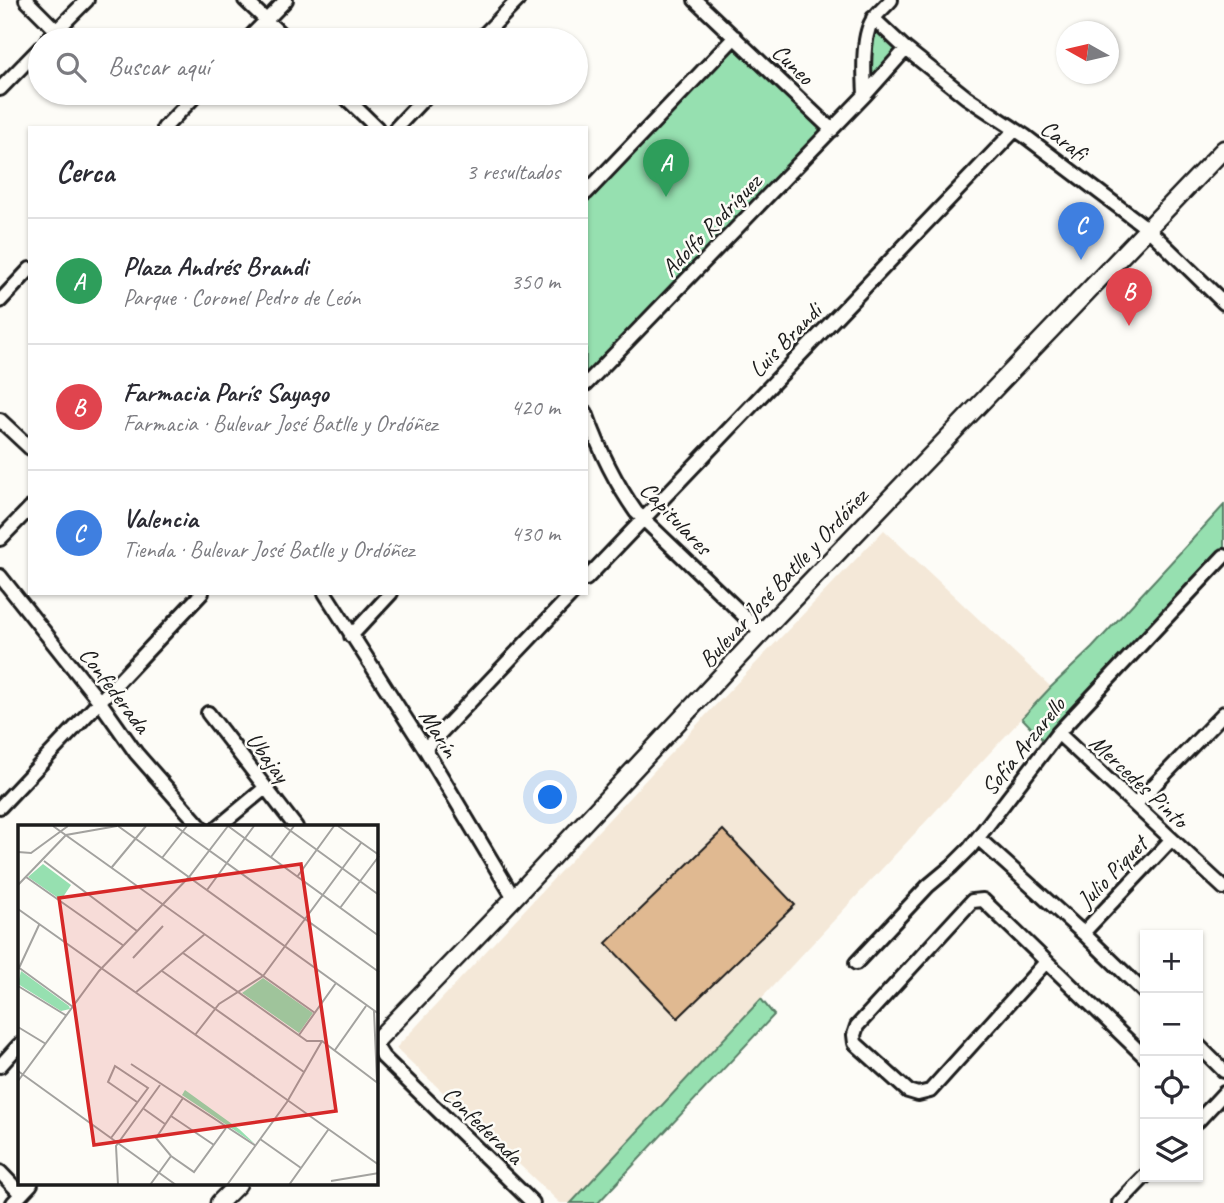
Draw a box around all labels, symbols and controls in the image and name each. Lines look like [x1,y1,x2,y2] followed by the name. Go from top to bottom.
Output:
[1056,21,1119,84] north arrow
[28,28,588,105] search box
[766,37,821,92] street label: Cuneo
[52,48,90,86] icon: search
[108,50,210,83] text: Buscar aquí
[1035,113,1096,169] street label: Carafi
[643,139,689,197] pin: A
[56,153,114,191] text: Cerca
[466,157,560,186] text: 3 resultados
[654,165,769,283] street label: Adolfo Rodríguez
[1058,202,1104,260] pin: C
[123,250,308,283] text: Plaza Andrés Brandi
[73,267,85,296] text: A
[511,267,560,296] text: 350 m
[1106,268,1152,326] pin: B
[123,283,360,312] text: Parque · Coronel Pedro de León
[742,295,830,384] street label: Luis Brandi
[123,376,329,409] text: Farmacia París Sayago
[73,393,85,422] text: B
[511,393,560,422] text: 420 m
[123,409,437,438] text: Farmacia · Bulevar José Batlle y Ordóñez
[633,475,720,563] street label: Capitulares
[692,480,876,674] street label: Bulevar José Batlle y Ordóñez
[123,502,198,535] text: Valencia
[74,519,84,548] text: C
[511,519,560,548] text: 430 m
[123,535,414,564] text: Tienda · Bulevar José Batlle y Ordóñez
[73,641,158,740] street label: Confederada
[974,689,1073,801] street label: Sofía Arzarello
[413,703,466,764] street label: Marín
[239,726,298,790] street label: Ubajay
[1083,728,1197,836] street label: Mercedes Pinto
[533,780,567,814] your location
[18,825,378,1186] inset map
[1070,828,1156,915] street label: Julio Piquet
[1140,930,1203,1182] map controls
[1140,930,1203,993] button: +
[1140,993,1203,1056] button: −
[1140,1056,1203,1119] button: locate
[436,1079,531,1172] street label: Confederada
[1140,1119,1203,1182] button: layers

